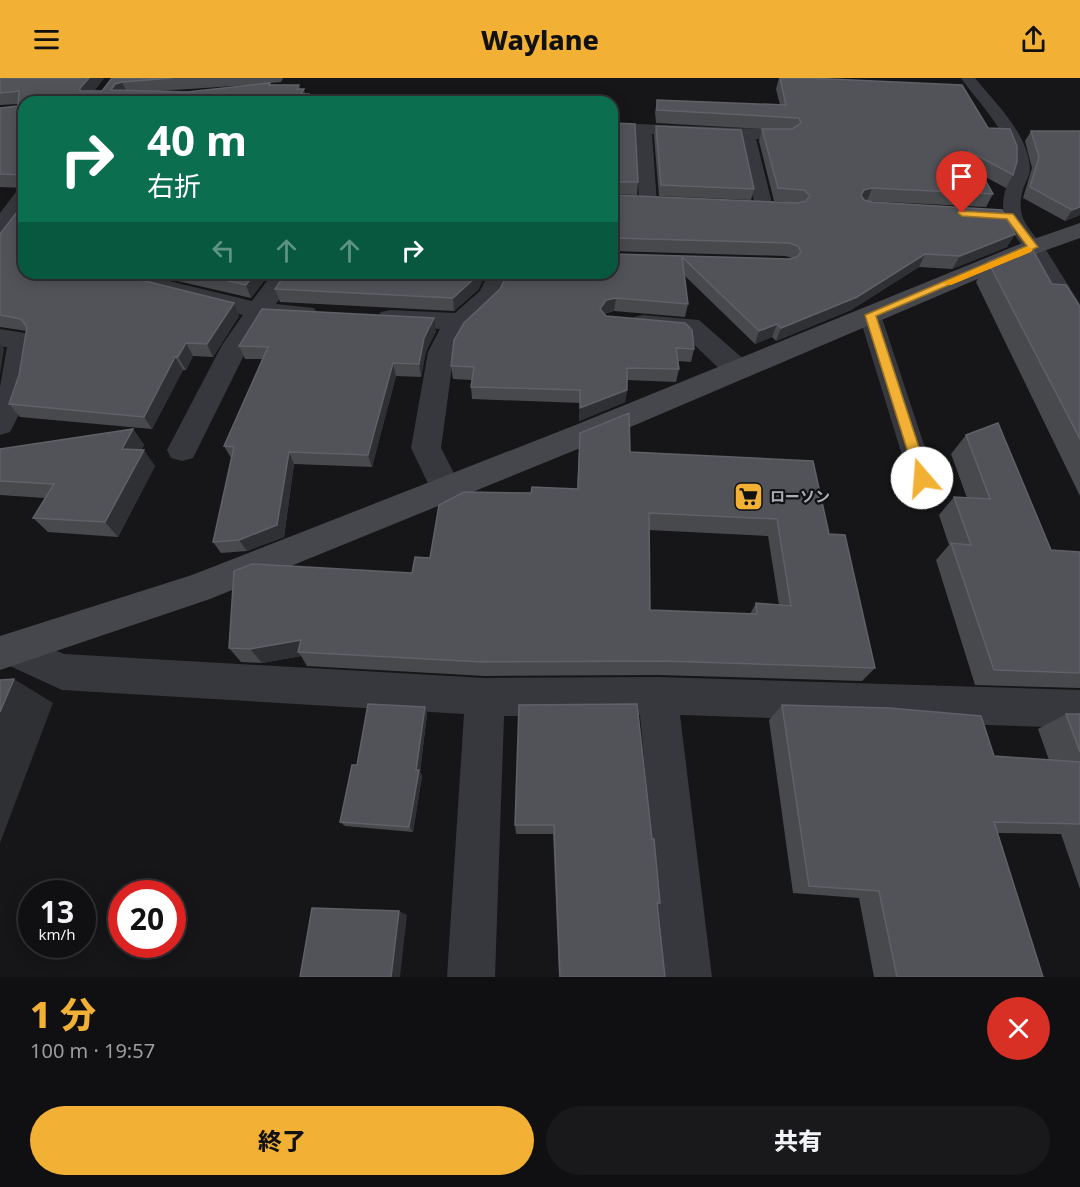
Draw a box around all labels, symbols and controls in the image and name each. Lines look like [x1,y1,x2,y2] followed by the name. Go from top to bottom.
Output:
[481,21,599,58] text: Waylane
[30,23,63,56] icon: menu
[1017,23,1050,56] icon: share
[147,111,247,168] text: 40 m
[48,120,126,198] icon: right
[936,151,987,213] pin
[945,160,978,193] icon: arrive
[147,167,201,204] text: 右折
[207,234,240,267] icon: left
[270,234,303,267] icon: ahead
[333,234,366,267] icon: ahead
[396,234,429,267] icon: right
[890,446,954,510] position arrow
[733,480,765,512] supermarket icon: ローソン
[770,486,830,506] place label: ローソン
[108,880,186,958] speed limit sign: 20
[40,891,74,932] text: 13
[39,924,75,944] text: km/h
[30,990,96,1039] text: 1 分
[987,997,1050,1060] button: close
[30,1037,155,1064] text: 100 m · 19:57
[30,1106,534,1175] button: 終了
[546,1106,1050,1175] button: 共有

